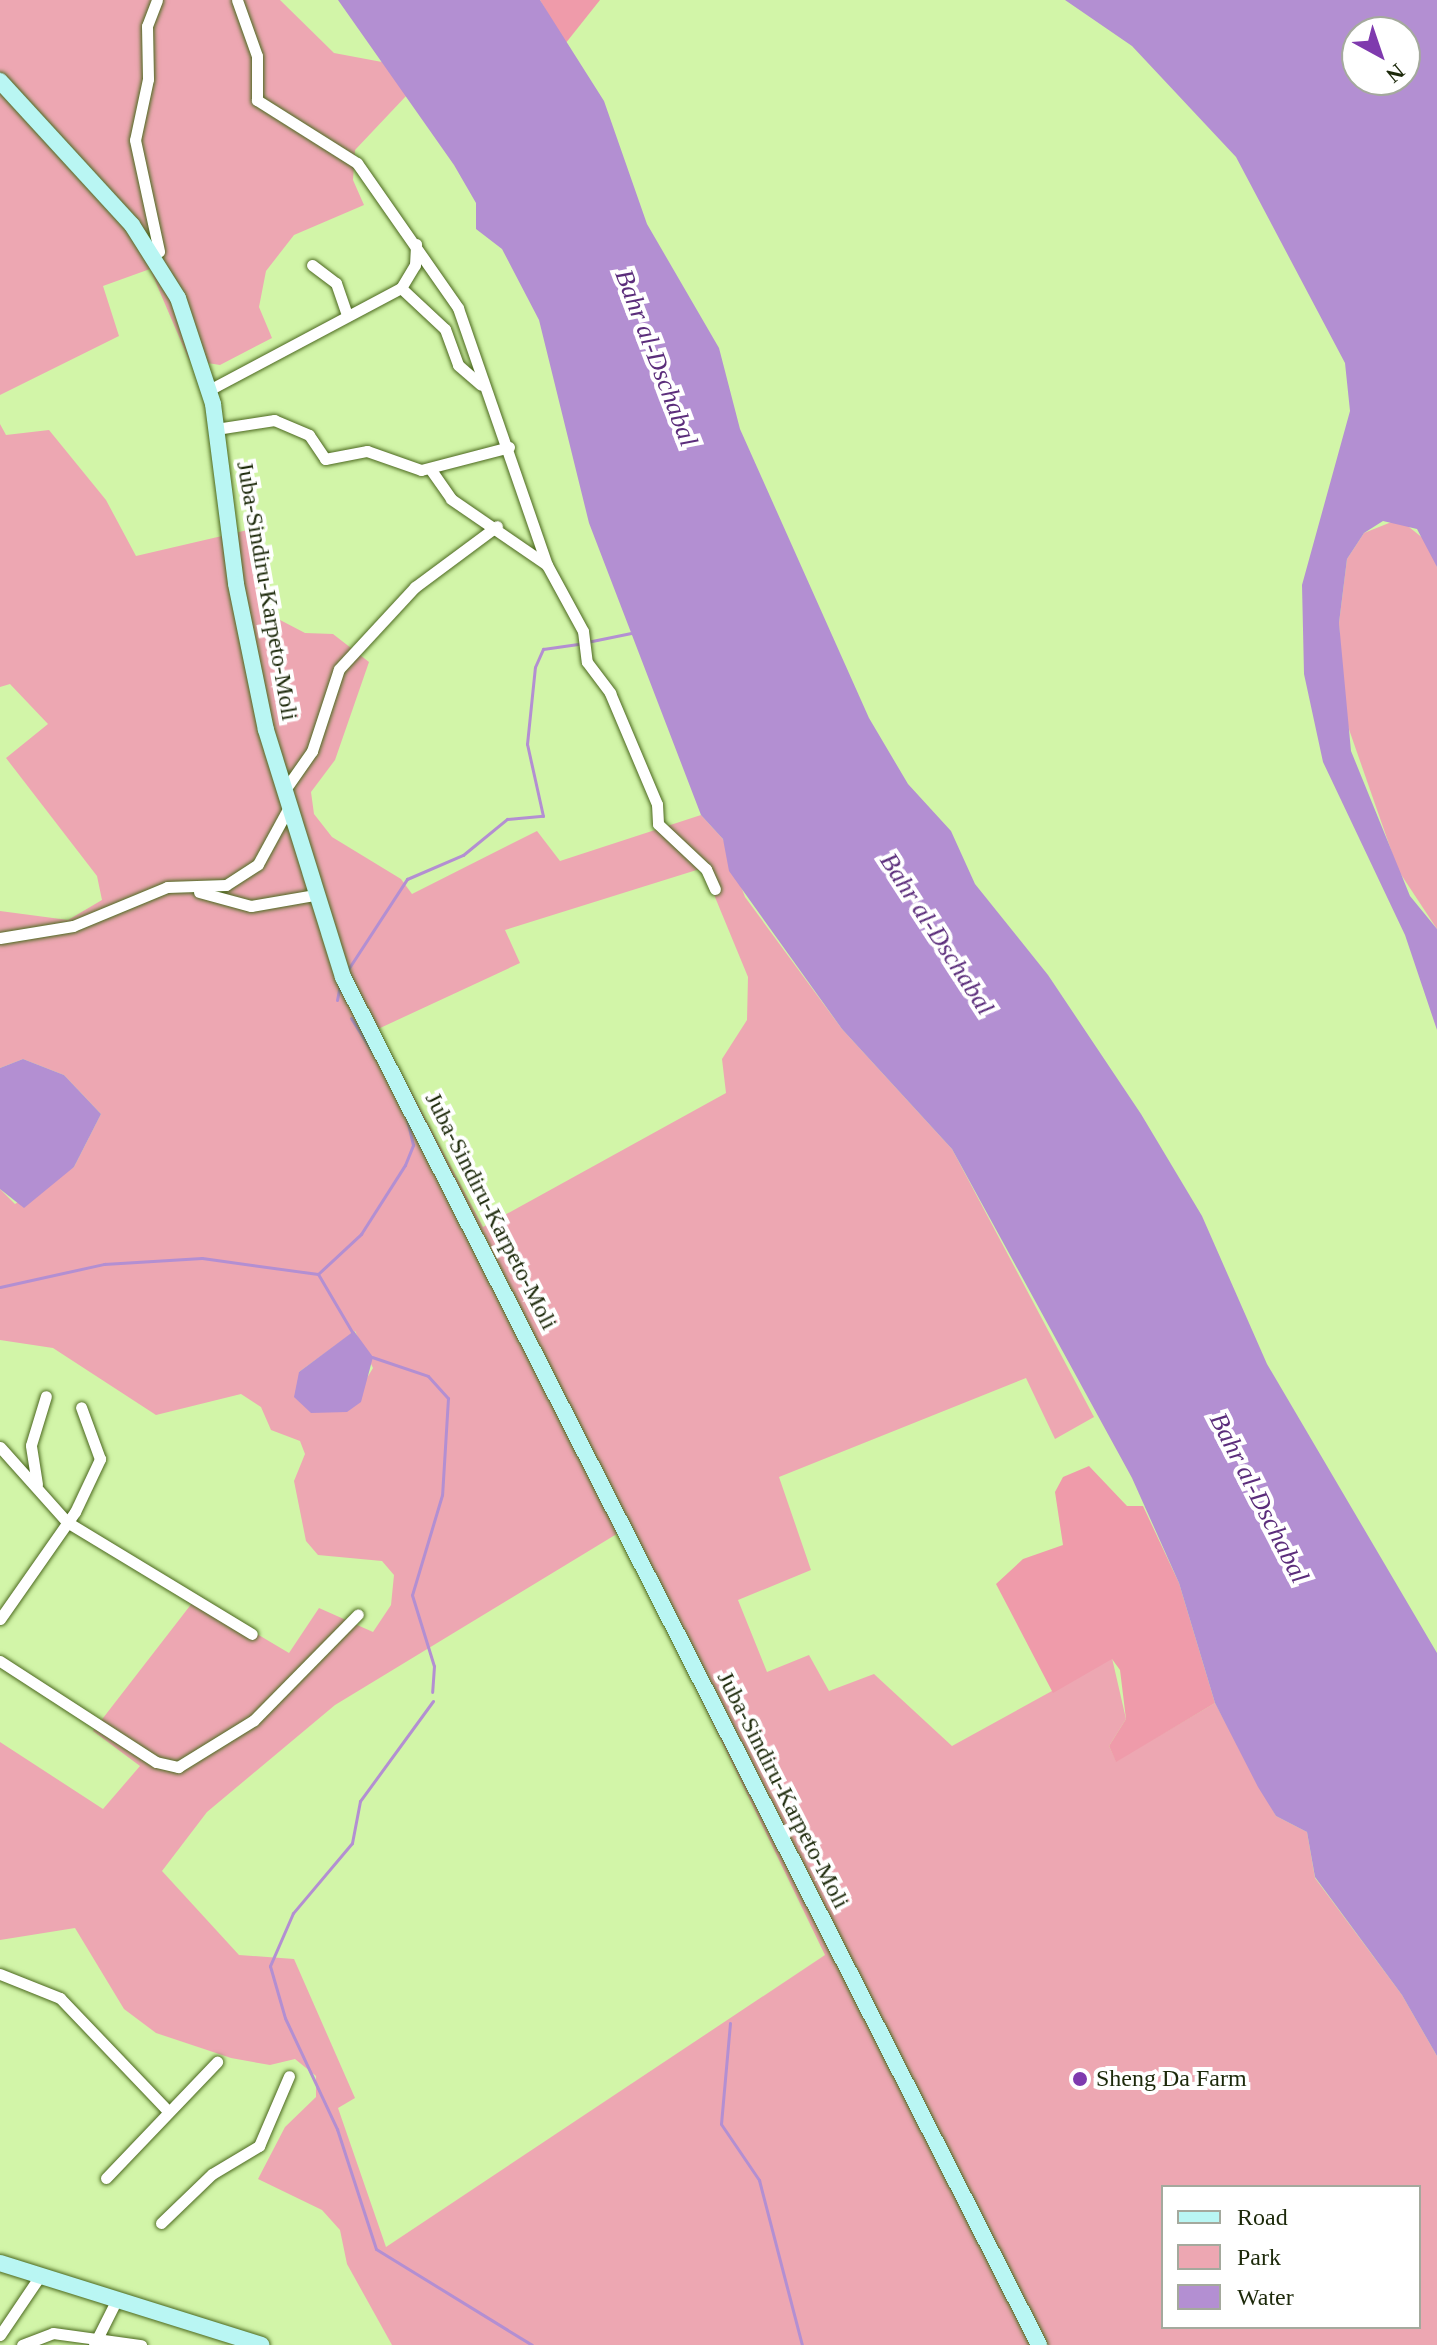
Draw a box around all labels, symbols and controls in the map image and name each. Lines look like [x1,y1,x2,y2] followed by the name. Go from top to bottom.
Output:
[1341,16,1421,96] north arrow
[1381,59,1410,88] text: N
[608,265,704,451] water label: Bahr al-Dschabal
[230,459,304,723] street label: Juba-Sindiru-Karpeto-Moli
[873,847,1001,1021] water label: Bahr al-Dschabal
[419,1087,563,1335] street label: Juba-Sindiru-Karpeto-Moli
[1203,1408,1315,1588] water label: Bahr al-Dschabal
[711,1666,855,1914] street label: Juba-Sindiru-Karpeto-Moli
[1096,2065,1247,2093] place label: Sheng Da Farm
[1071,2070,1089,2088] marker: Sheng Da Farm
[1161,2185,1421,2329] legend
[1237,2204,1288,2230] text: Road
[1237,2244,1281,2270] text: Park
[1237,2284,1294,2310] text: Water

